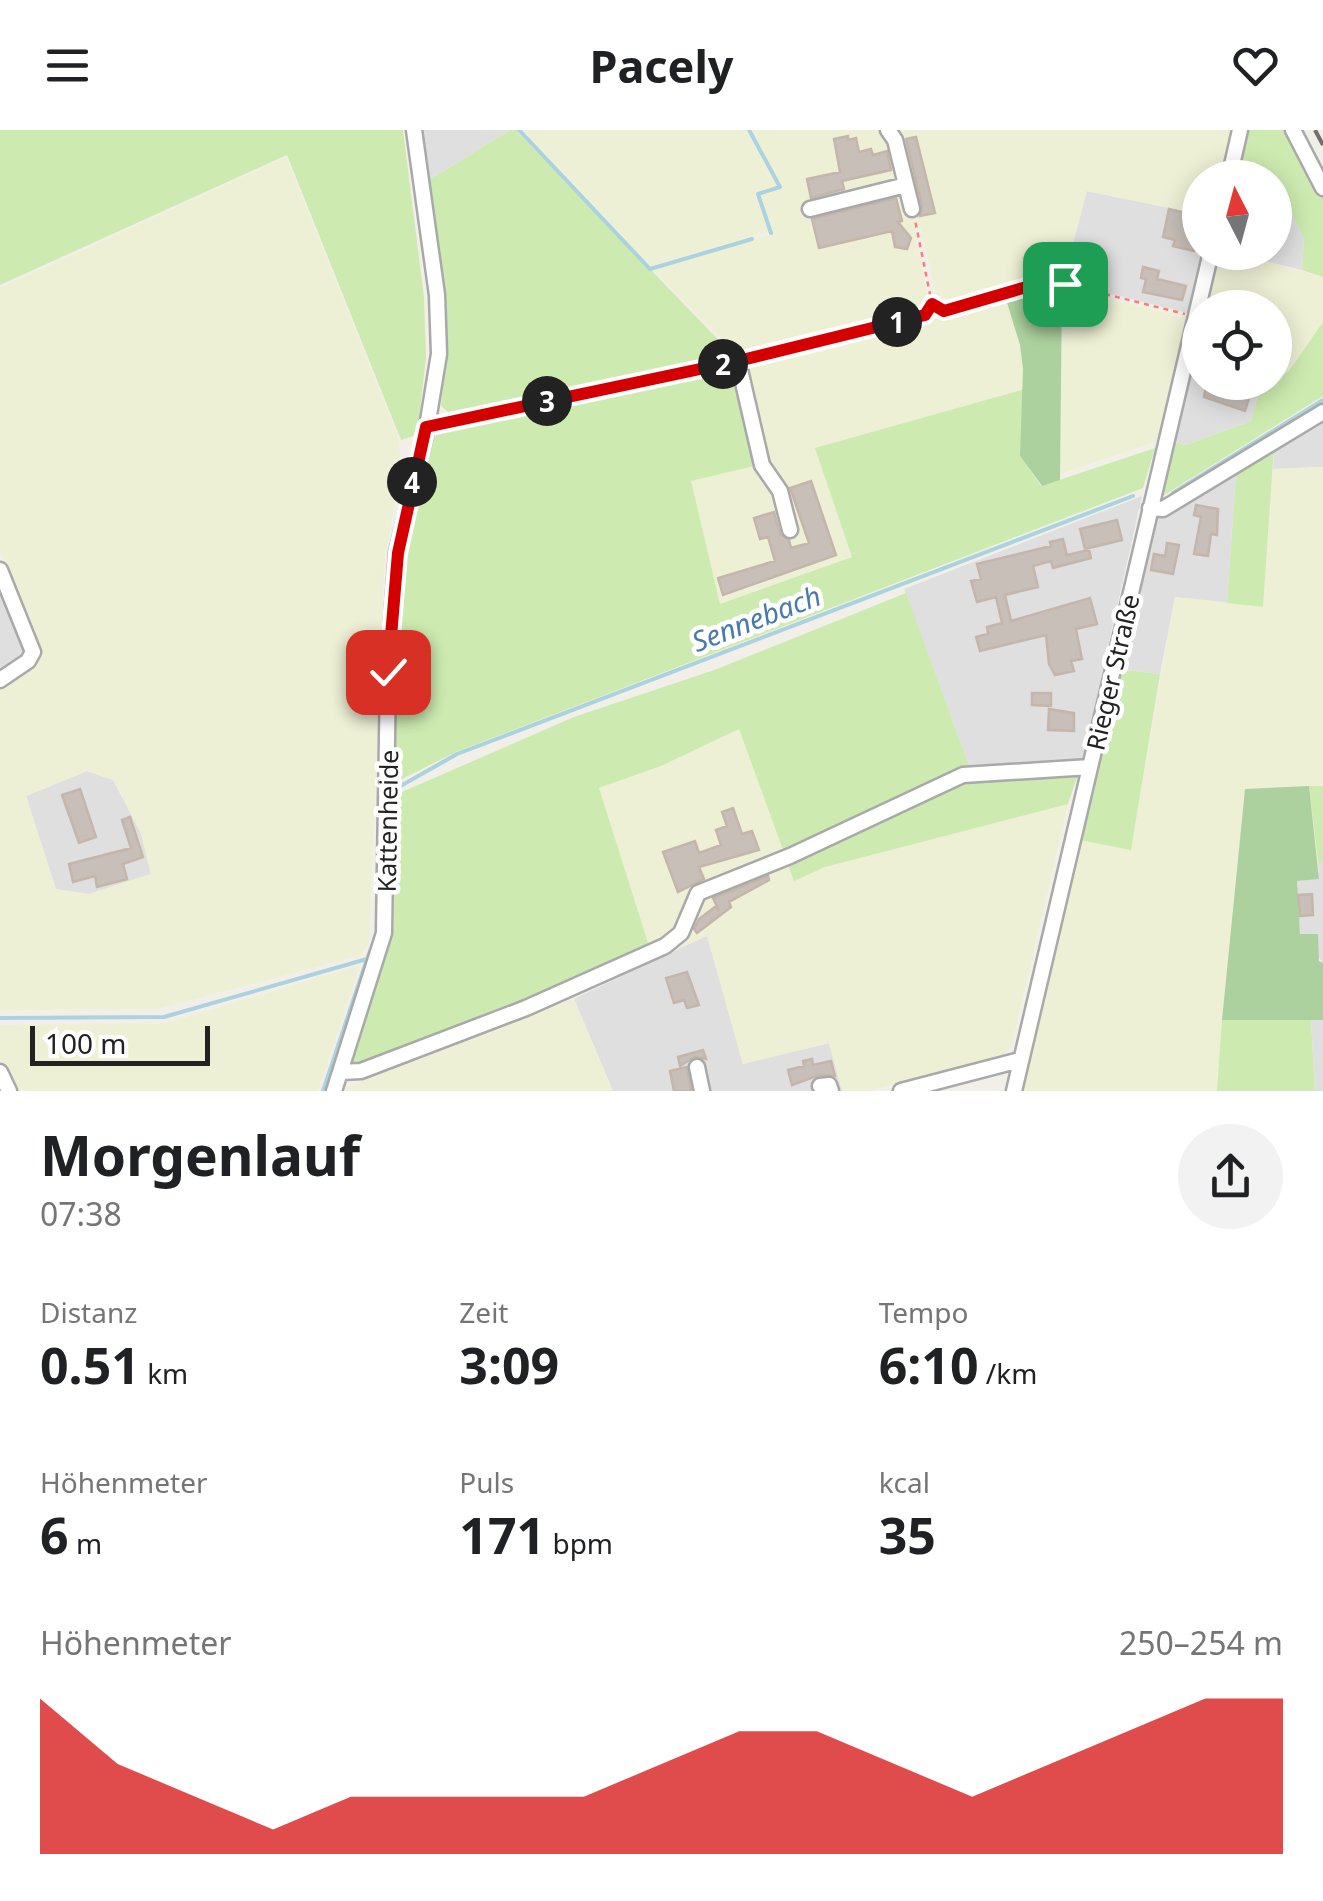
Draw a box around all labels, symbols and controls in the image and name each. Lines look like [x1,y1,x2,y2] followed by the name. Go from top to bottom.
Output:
[589,35,734,96] text: Pacely
[40,38,95,93] icon: menu
[1228,38,1283,93] icon: heart
[1182,160,1292,270] north arrow
[1182,160,1292,400] map controls
[1023,242,1108,327] pin
[1038,257,1093,312] icon: arrive
[1182,290,1292,400] button: locate
[872,297,922,347] pin: 1
[889,303,905,341] text: 1
[698,339,748,389] pin: 2
[715,345,731,383] text: 2
[522,376,572,426] pin: 3
[539,382,555,420] text: 3
[387,457,437,507] pin: 4
[404,463,420,501] text: 4
[686,576,826,660] water label: Sennebach
[1078,591,1146,753] street label: Rieger Straße
[346,630,431,715] pin
[361,645,416,700] icon: check
[369,749,405,893] street label: Kattenheide
[30,1021,210,1066] scale bar
[45,1024,127,1062] text: 100 m
[40,1117,360,1192] text: Morgenlauf
[1178,1124,1283,1229] button: share
[40,1192,122,1235] text: 07:38
[40,1293,137,1331] text: Distanz
[459,1293,508,1331] text: Zeit
[879,1293,968,1331] text: Tempo
[40,1331,140,1399] text: 0.51
[459,1331,559,1399] text: 3:09
[879,1331,979,1399] text: 6:10
[140,1354,188,1392] text: km
[979,1354,1037,1392] text: /km
[40,1463,208,1501] text: Höhenmeter
[459,1463,514,1501] text: Puls
[879,1463,930,1501] text: kcal
[40,1501,69,1569] text: 6
[459,1501,545,1569] text: 171
[879,1501,936,1569] text: 35
[69,1524,102,1562] text: m
[545,1524,613,1562] text: bpm
[40,1621,231,1664] text: Höhenmeter
[1119,1621,1283,1664] text: 250–254 m

